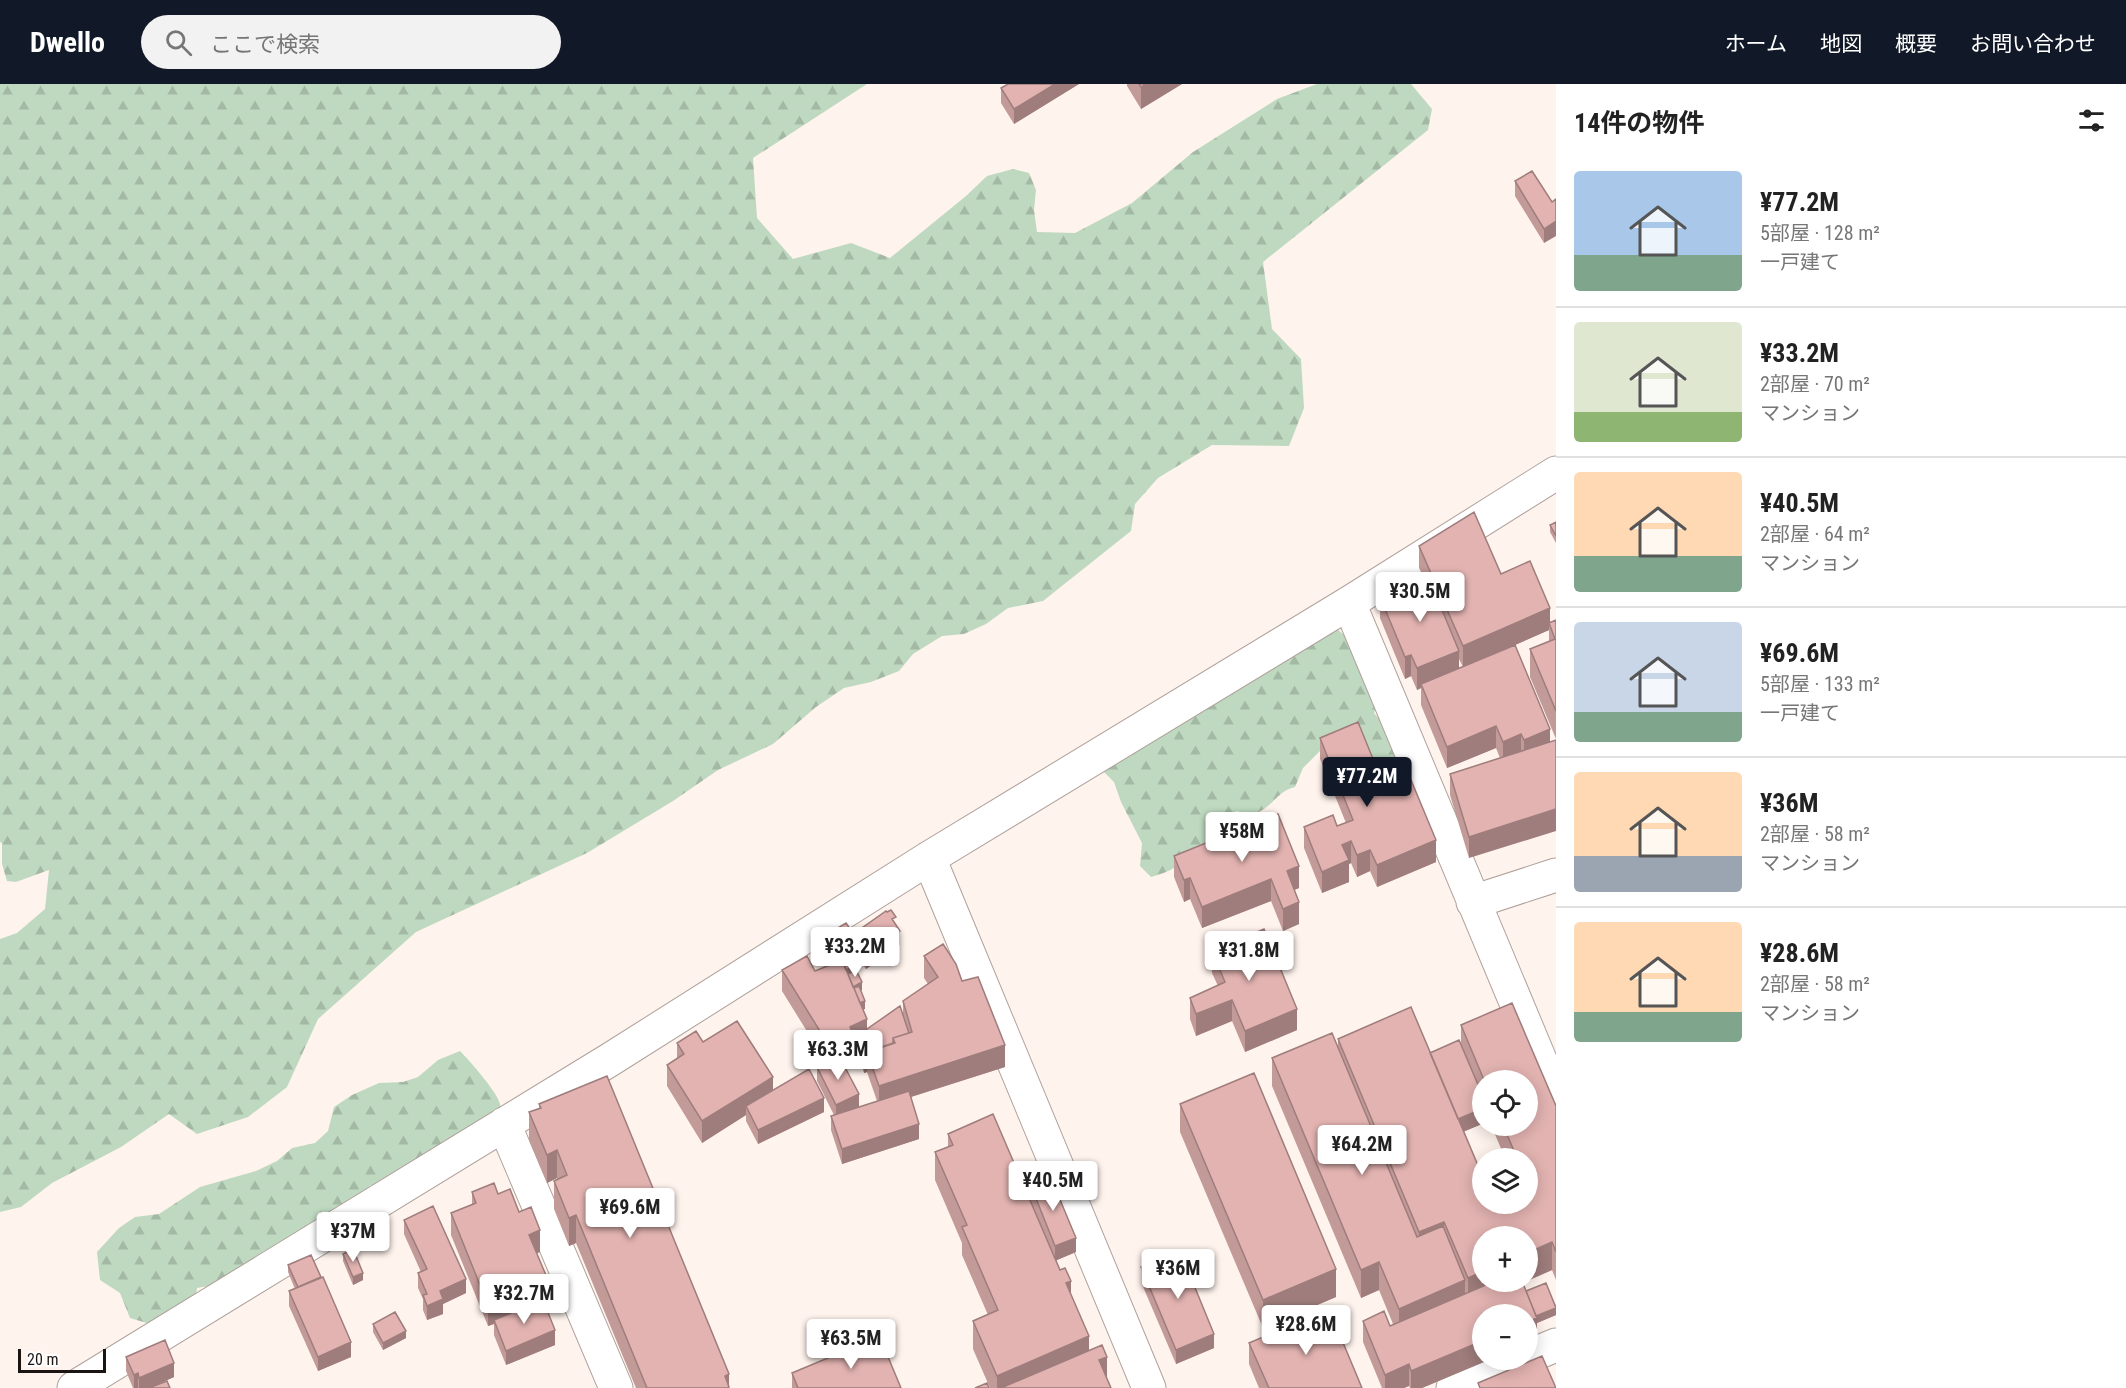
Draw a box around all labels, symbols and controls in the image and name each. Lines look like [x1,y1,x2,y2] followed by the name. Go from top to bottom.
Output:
[141,15,561,69] search box
[30,26,105,59] text: Dwello
[162,26,195,59] icon: search
[210,32,320,57] text: ここで検索
[1725,32,1787,56] text: ホーム
[1820,32,1862,56] text: 地図
[1895,32,1937,56] text: 概要
[1970,32,2096,56] text: お問い合わせ
[2075,104,2108,137] icon: filters
[1574,108,1704,138] text: 14件の物件
[1760,187,1839,217] text: ¥77.2M
[1622,195,1694,267] icon: home
[1760,221,1880,245] text: 5部屋 · 128 m²
[1760,250,1840,274] text: 一戸建て
[1760,338,1839,368] text: ¥33.2M
[1622,346,1694,418] icon: home
[1760,372,1870,396] text: 2部屋 · 70 m²
[1760,401,1860,425] text: マンション
[1760,488,1839,518] text: ¥40.5M
[1622,496,1694,568] icon: home
[1760,522,1870,546] text: 2部屋 · 64 m²
[1760,551,1860,575] text: マンション
[1371,572,1469,623] pin: ¥30.5M
[1390,579,1450,603] text: ¥30.5M
[1760,638,1839,668] text: ¥69.6M
[1622,646,1694,718] icon: home
[1760,672,1880,696] text: 5部屋 · 133 m²
[1760,701,1840,725] text: 一戸建て
[1318,757,1416,808] pin: ¥77.2M
[1337,764,1397,788] text: ¥77.2M
[1760,788,1818,818] text: ¥36M
[1622,796,1694,868] icon: home
[1206,812,1278,863] pin: ¥58M
[1220,819,1264,843] text: ¥58M
[1760,822,1870,846] text: 2部屋 · 58 m²
[1760,851,1860,875] text: マンション
[806,927,904,978] pin: ¥33.2M
[1200,931,1298,982] pin: ¥31.8M
[825,934,885,958] text: ¥33.2M
[1219,938,1279,962] text: ¥31.8M
[1760,938,1839,968] text: ¥28.6M
[1622,946,1694,1018] icon: home
[1760,972,1870,996] text: 2部屋 · 58 m²
[1760,1001,1860,1025] text: マンション
[789,1030,887,1081] pin: ¥63.3M
[808,1037,868,1061] text: ¥63.3M
[1472,1070,1538,1370] map controls
[1472,1070,1538,1136] button: locate
[1313,1125,1411,1176] pin: ¥64.2M
[1332,1132,1392,1156] text: ¥64.2M
[1472,1148,1538,1214] button: layers
[1004,1161,1102,1212] pin: ¥40.5M
[1023,1168,1083,1192] text: ¥40.5M
[581,1188,679,1239] pin: ¥69.6M
[600,1195,660,1219] text: ¥69.6M
[317,1212,389,1263] pin: ¥37M
[331,1219,375,1243] text: ¥37M
[1472,1226,1538,1292] button: +
[1142,1249,1214,1300] pin: ¥36M
[1156,1256,1200,1280] text: ¥36M
[475,1274,573,1325] pin: ¥32.7M
[494,1281,554,1305] text: ¥32.7M
[1472,1304,1538,1370] button: −
[1257,1305,1355,1356] pin: ¥28.6M
[1276,1312,1336,1336] text: ¥28.6M
[802,1319,900,1370] pin: ¥63.5M
[821,1326,881,1350] text: ¥63.5M
[18,1346,106,1374] scale bar
[27,1350,59,1369] text: 20 m

